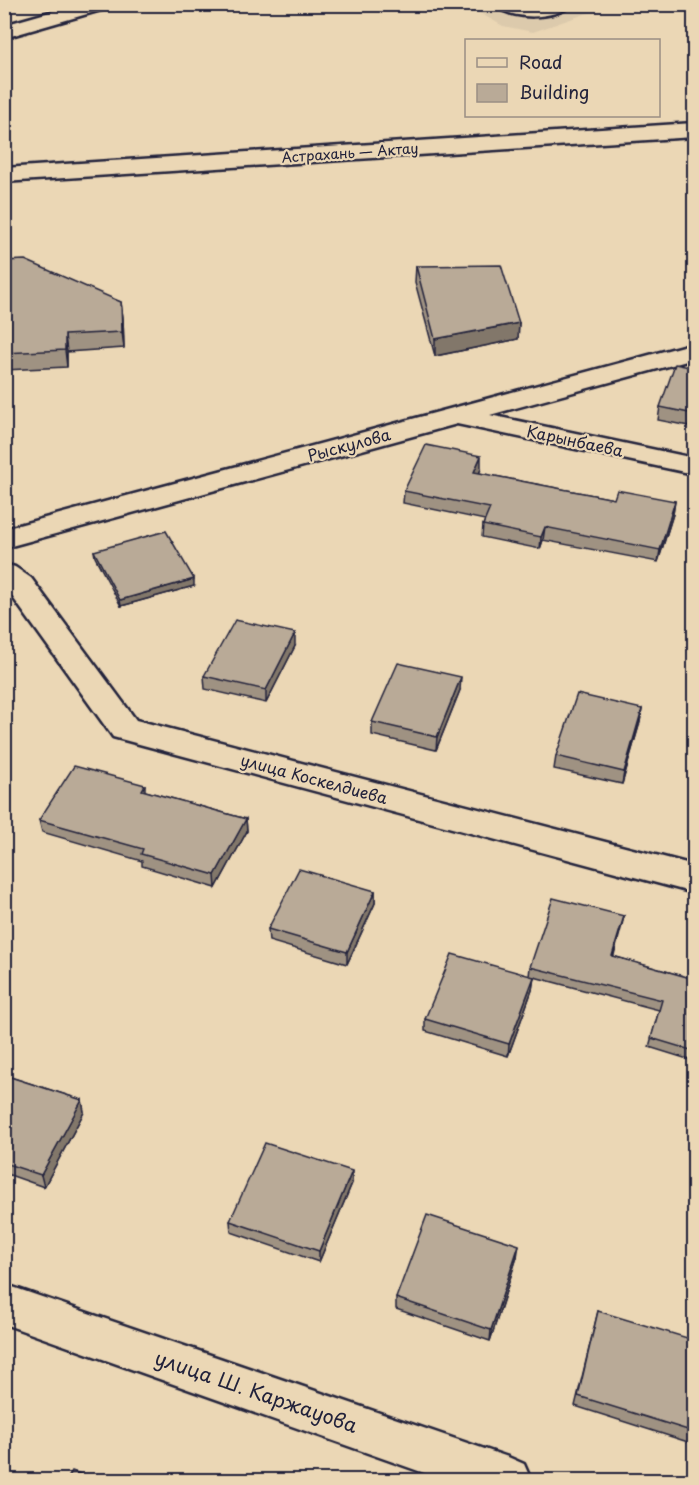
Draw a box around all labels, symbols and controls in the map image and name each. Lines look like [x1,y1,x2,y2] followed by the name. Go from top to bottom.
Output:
[465,39,660,117] legend
[519,48,563,75] text: Road
[519,78,589,105] text: Building
[281,137,419,168] street label: Астрахань — Актау
[525,418,626,462] street label: Карынбаева
[304,421,393,467] street label: Рыскулова
[238,747,390,809] street label: улица Коскелдиева
[151,1342,362,1440] street label: улица Ш. Каржауова

